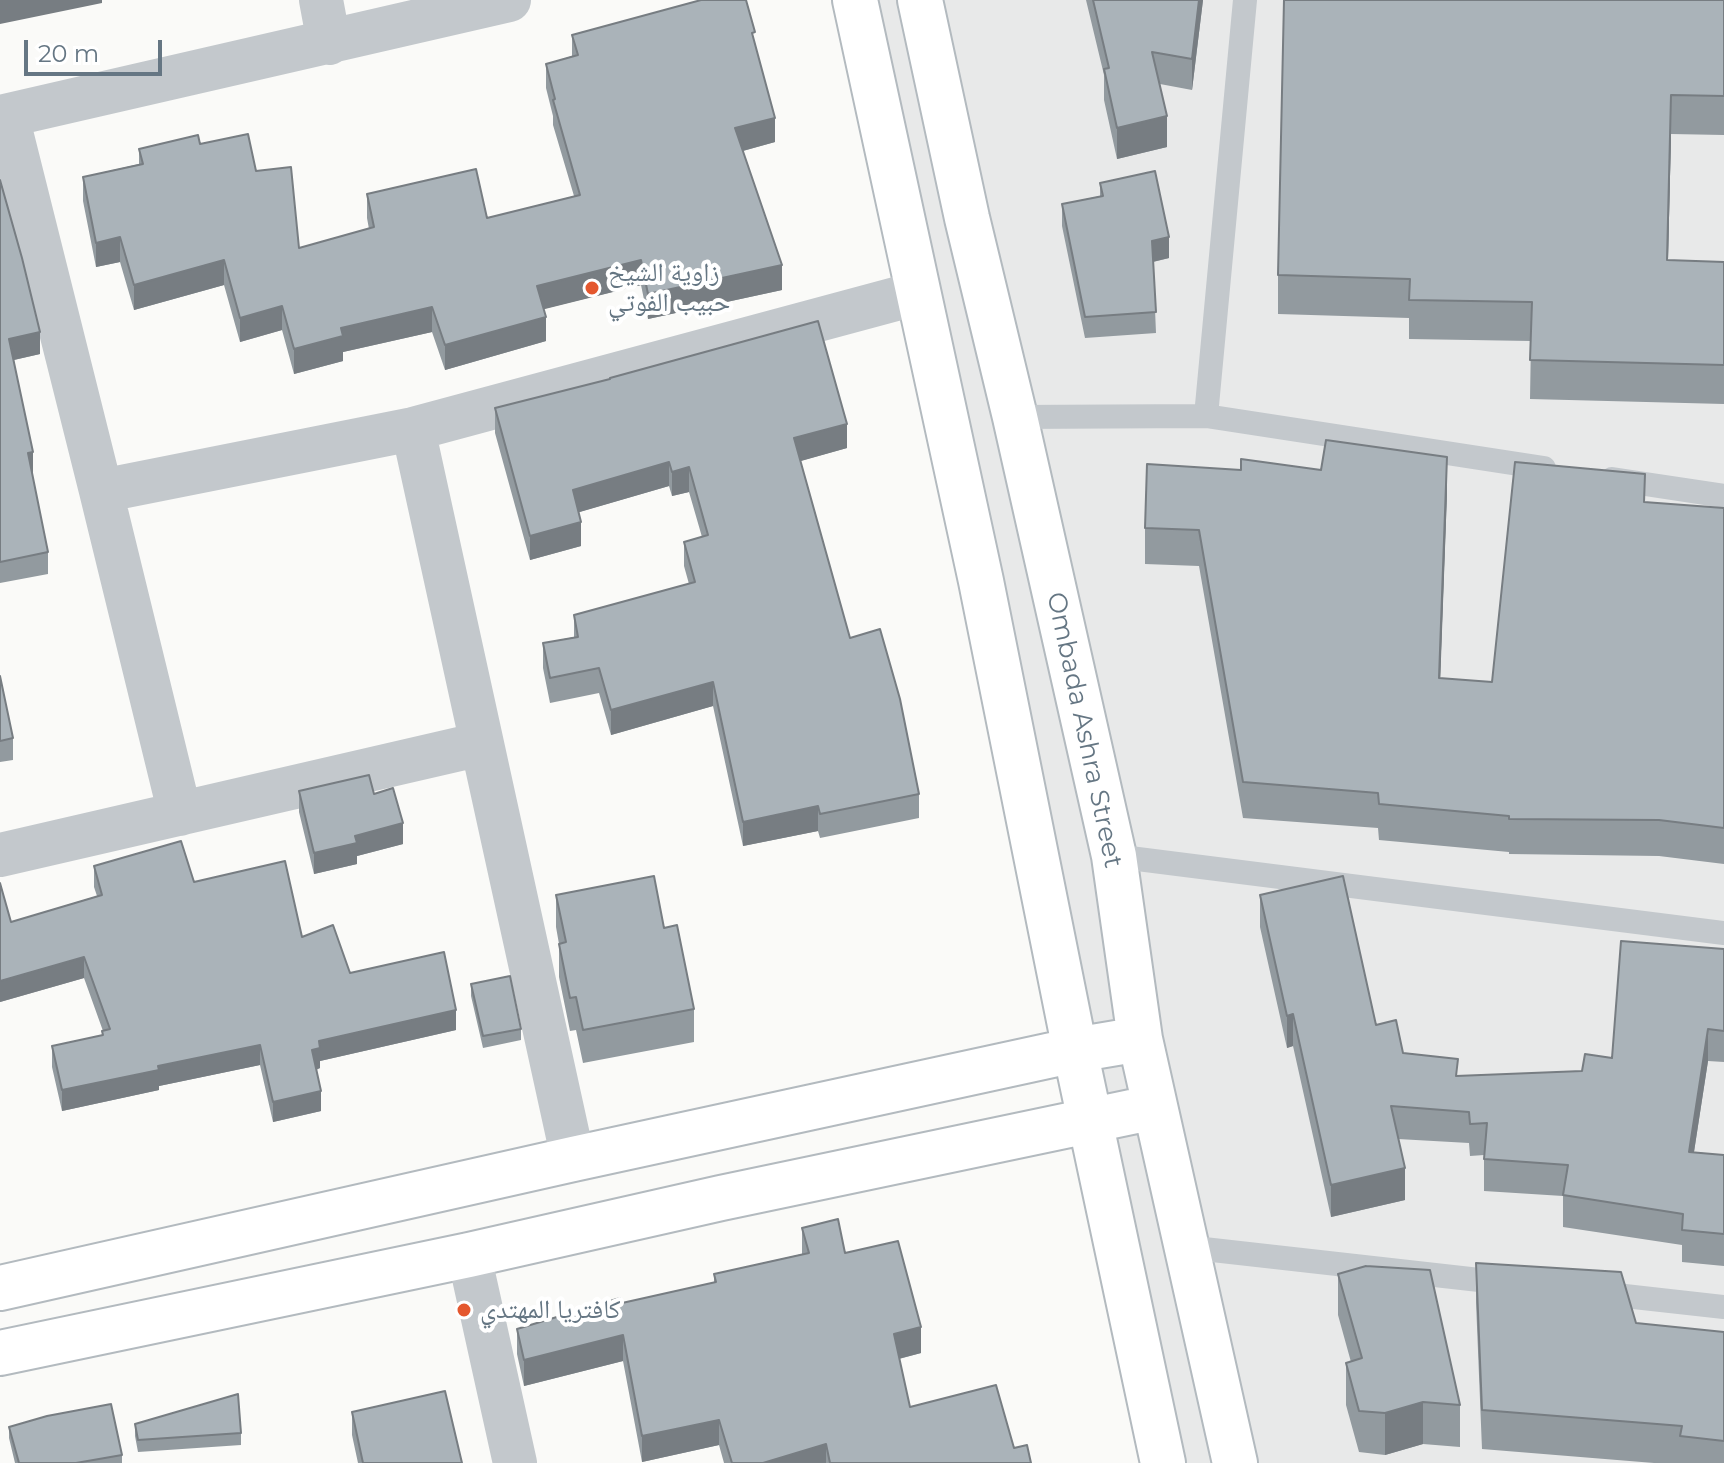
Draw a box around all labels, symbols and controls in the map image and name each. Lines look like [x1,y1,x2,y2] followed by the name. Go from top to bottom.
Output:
[28,24,166,74] scale bar
[38,39,99,68] text: 20 m
[608,257,730,318] place label: زاوية الشيخ حبيب الفوتي
[583,279,601,297] marker: زاوية الشيخ حبيب الفوتي
[1040,589,1128,871] street label: Ombada Ashra Street
[480,1294,621,1326] place label: كافتريا المهتدي
[455,1301,473,1319] marker: كافتريا المهتدي

